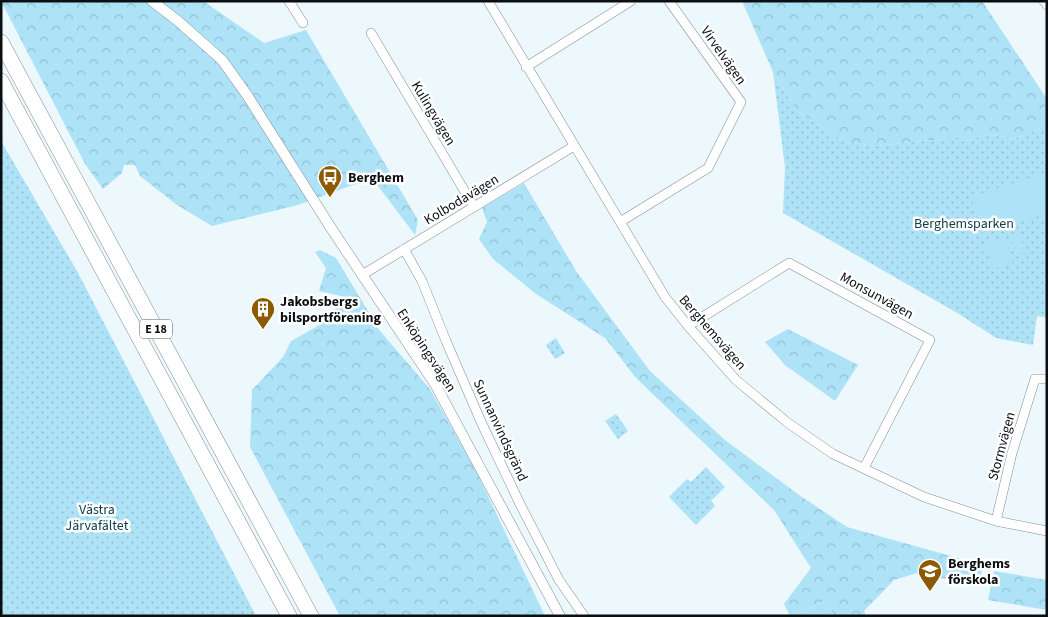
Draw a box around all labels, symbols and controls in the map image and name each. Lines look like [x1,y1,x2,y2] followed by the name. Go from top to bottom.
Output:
[696,22,751,89] street label: Virvelvägen
[406,78,460,150] street label: Kulingvägen
[317,164,343,198] bus stop icon: Berghem
[348,168,404,188] place label: Berghem
[420,170,503,230] street label: Kolbodavägen
[914,214,1014,234] park label: Berghemsparken
[836,267,917,324] street label: Monsunvägen
[674,291,751,375] street label: Berghemsvägen
[280,292,382,328] place label: Jakobsbergs bilsportförening
[250,296,276,330] building icon: Jakobsbergs bilsportförening
[392,305,461,396] street label: Enköpingsvägen
[140,320,172,338] road number: E 18
[468,376,532,485] street label: Sunnanvindsgränd
[983,410,1021,483] street label: Stormvägen
[66,500,129,536] park label: Västra Järvafältet
[948,554,1010,590] place label: Berghems förskola
[917,558,943,592] school or university icon: Berghems förskola

